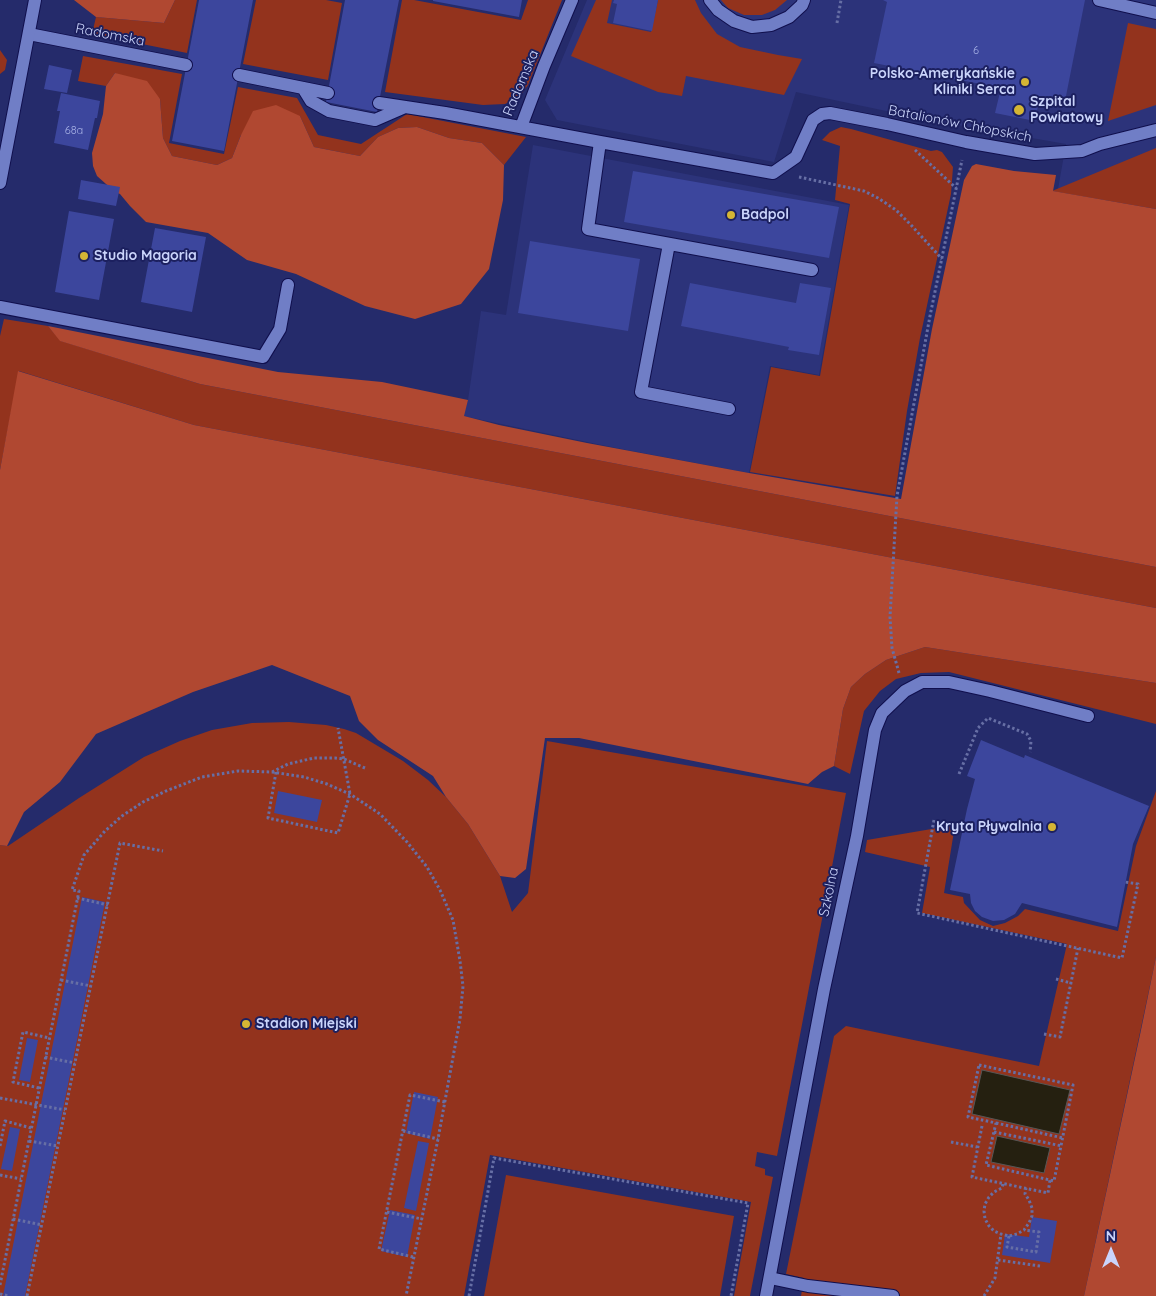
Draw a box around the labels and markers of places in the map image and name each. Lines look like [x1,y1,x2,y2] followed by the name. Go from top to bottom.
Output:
[870,66,1015,98] place label: Polsko-Amerykańskie Kliniki Serca
[1019,76,1031,88] marker: Polsko-Amerykańskie Kliniki Serca
[1030,94,1103,126] place label: Szpital Powiatowy
[1012,103,1026,117] marker: Szpital Powiatowy
[741,207,789,223] place label: Badpol
[725,209,737,221] marker: Badpol
[94,248,197,264] place label: Studio Magoria
[78,250,90,262] marker: Studio Magoria
[936,819,1042,835] place label: Kryta Pływalnia
[1046,821,1058,833] marker: Kryta Pływalnia
[256,1016,357,1032] place label: Stadion Miejski
[240,1018,252,1030] marker: Stadion Miejski

